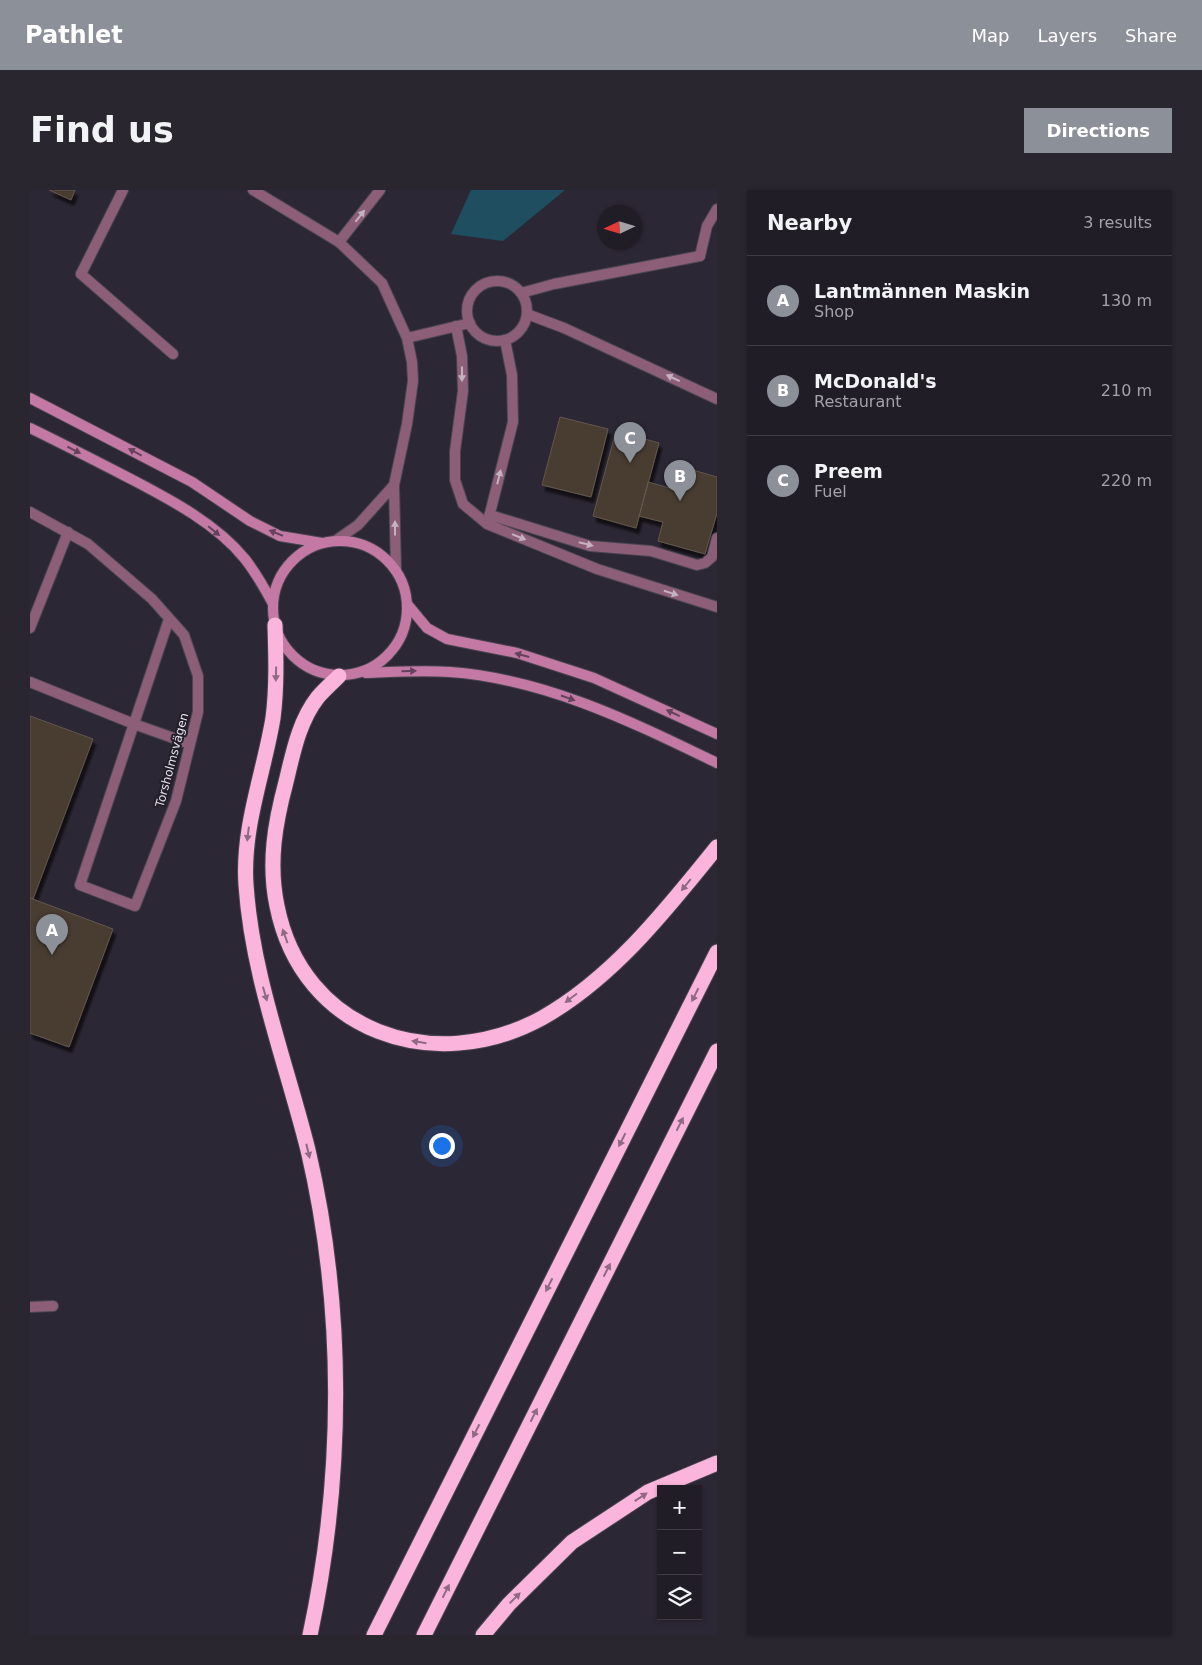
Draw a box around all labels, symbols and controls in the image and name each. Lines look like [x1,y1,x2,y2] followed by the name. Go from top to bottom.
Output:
[25,21,123,49] text: Pathlet
[971,25,1009,46] text: Map
[1037,25,1097,46] text: Layers
[1125,25,1177,46] text: Share
[1024,108,1172,153] button: Directions
[30,110,174,150] text: Find us
[597,205,642,250] north arrow
[354,210,365,223] one-way arrow
[767,211,852,235] text: Nearby
[1083,213,1152,232] text: 3 results
[814,280,1030,302] text: Lantmännen Maskin
[777,291,789,310] text: A
[1101,291,1152,310] text: 130 m
[814,302,854,321] text: Shop
[459,366,467,382] one-way arrow
[814,370,937,392] text: McDonald's
[666,374,680,382] one-way arrow
[777,381,789,400] text: B
[1101,381,1152,400] text: 210 m
[814,392,902,411] text: Restaurant
[614,422,646,463] pin: C
[66,446,81,454] one-way arrow
[129,447,142,456] one-way arrow
[664,460,696,501] pin: B
[814,460,883,482] text: Preem
[495,470,503,485] one-way arrow
[777,471,789,490] text: C
[1101,471,1152,490] text: 220 m
[814,482,847,501] text: Fuel
[391,519,399,535] one-way arrow
[207,525,220,536] one-way arrow
[268,529,283,537] one-way arrow
[512,533,527,541] one-way arrow
[579,541,594,549] one-way arrow
[664,590,679,597] one-way arrow
[514,651,529,659] one-way arrow
[272,666,280,682] one-way arrow
[401,667,417,675] one-way arrow
[561,695,576,702] one-way arrow
[666,709,680,717] one-way arrow
[152,711,191,810] street label: Torsholmsvägen
[244,826,252,842] one-way arrow
[681,878,692,891] one-way arrow
[36,914,68,955] pin: A
[281,928,289,943] one-way arrow
[262,987,270,1002] one-way arrow
[691,988,699,1002] one-way arrow
[564,993,578,1003] one-way arrow
[411,1038,427,1046] one-way arrow
[676,1117,684,1132] one-way arrow
[429,1133,455,1159] your location
[618,1133,626,1148] one-way arrow
[304,1143,312,1158] one-way arrow
[603,1262,611,1277] one-way arrow
[545,1278,553,1293] one-way arrow
[531,1408,539,1422] one-way arrow
[472,1424,480,1438] one-way arrow
[657,1485,702,1620] map controls
[657,1485,702,1530] button: +
[634,1492,648,1502] one-way arrow
[657,1530,702,1575] button: −
[657,1575,702,1620] button: layers
[442,1584,450,1599] one-way arrow
[509,1592,521,1604] one-way arrow

